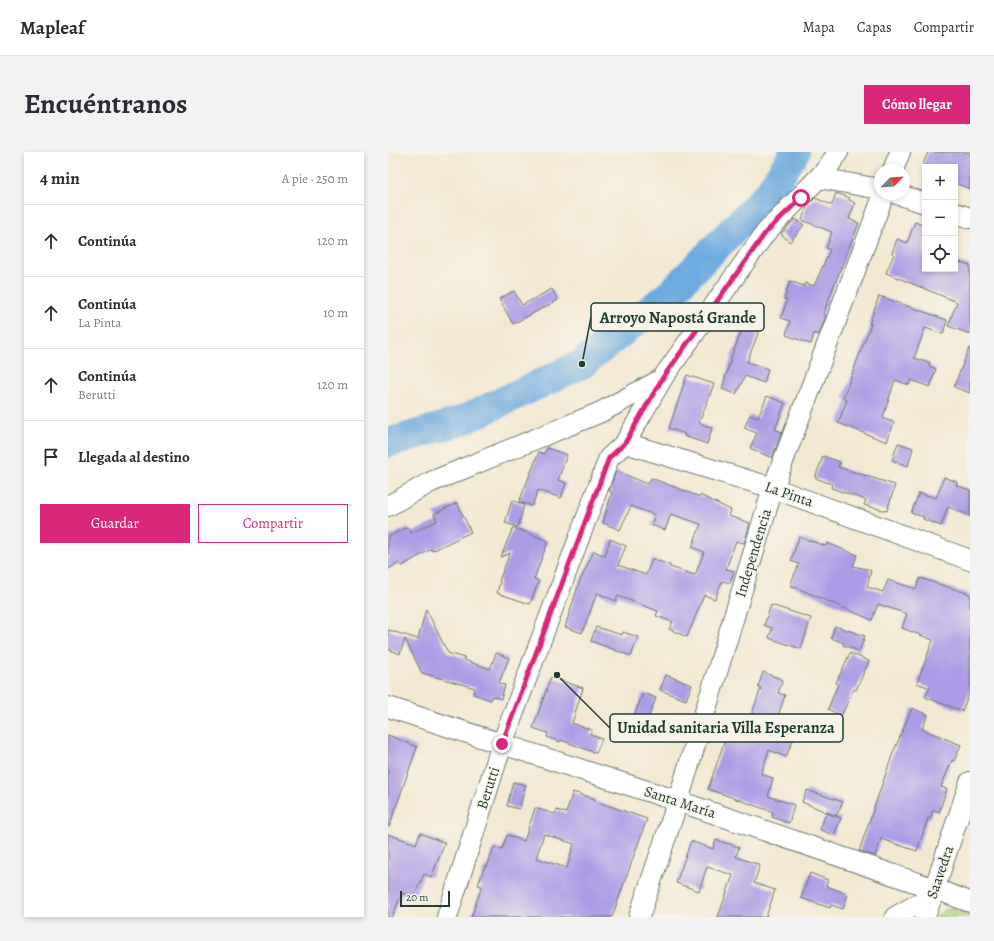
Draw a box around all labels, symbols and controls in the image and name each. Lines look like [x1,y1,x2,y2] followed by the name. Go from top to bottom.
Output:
[20,15,85,41] text: Mapleaf
[803,18,835,37] text: Mapa
[857,18,892,37] text: Capas
[914,18,974,37] text: Compartir
[24,85,188,123] text: Encuéntranos
[864,85,970,124] button: Cómo llegar
[874,164,910,200] north arrow
[922,164,958,272] map controls
[922,164,958,200] button: +
[40,167,80,190] text: 4 min
[282,170,348,187] text: A pie · 250 m
[792,189,810,207] route start
[922,200,958,236] button: −
[40,230,62,252] icon: ahead
[78,231,136,251] text: Continúa
[317,232,348,249] text: 120 m
[922,236,958,272] button: locate
[78,294,136,314] text: Continúa
[40,302,62,324] icon: ahead
[591,303,764,331] callout: Arroyo Napostá Grande
[323,304,348,321] text: 10 m
[599,307,756,329] text: Arroyo Napostá Grande
[78,314,121,331] text: La Pinta
[78,366,136,386] text: Continúa
[40,374,62,396] icon: ahead
[317,376,348,393] text: 120 m
[78,386,116,403] text: Berutti
[40,446,62,468] icon: arrive
[78,447,190,467] text: Llegada al destino
[762,476,816,512] street label: La Pinta
[40,504,190,543] button: Guardar
[198,504,348,543] button: Compartir
[730,506,776,600] street label: Independencia
[610,714,843,742] callout: Unidad sanitaria Villa Esperanza
[617,717,835,739] text: Unidad sanitaria Villa Esperanza
[493,735,511,753] route end
[472,764,504,812] street label: Berutti
[642,781,718,823] street label: Santa María
[922,843,958,901] street label: Saavedra
[400,889,450,908] scale bar
[406,890,428,905] text: 20 m

